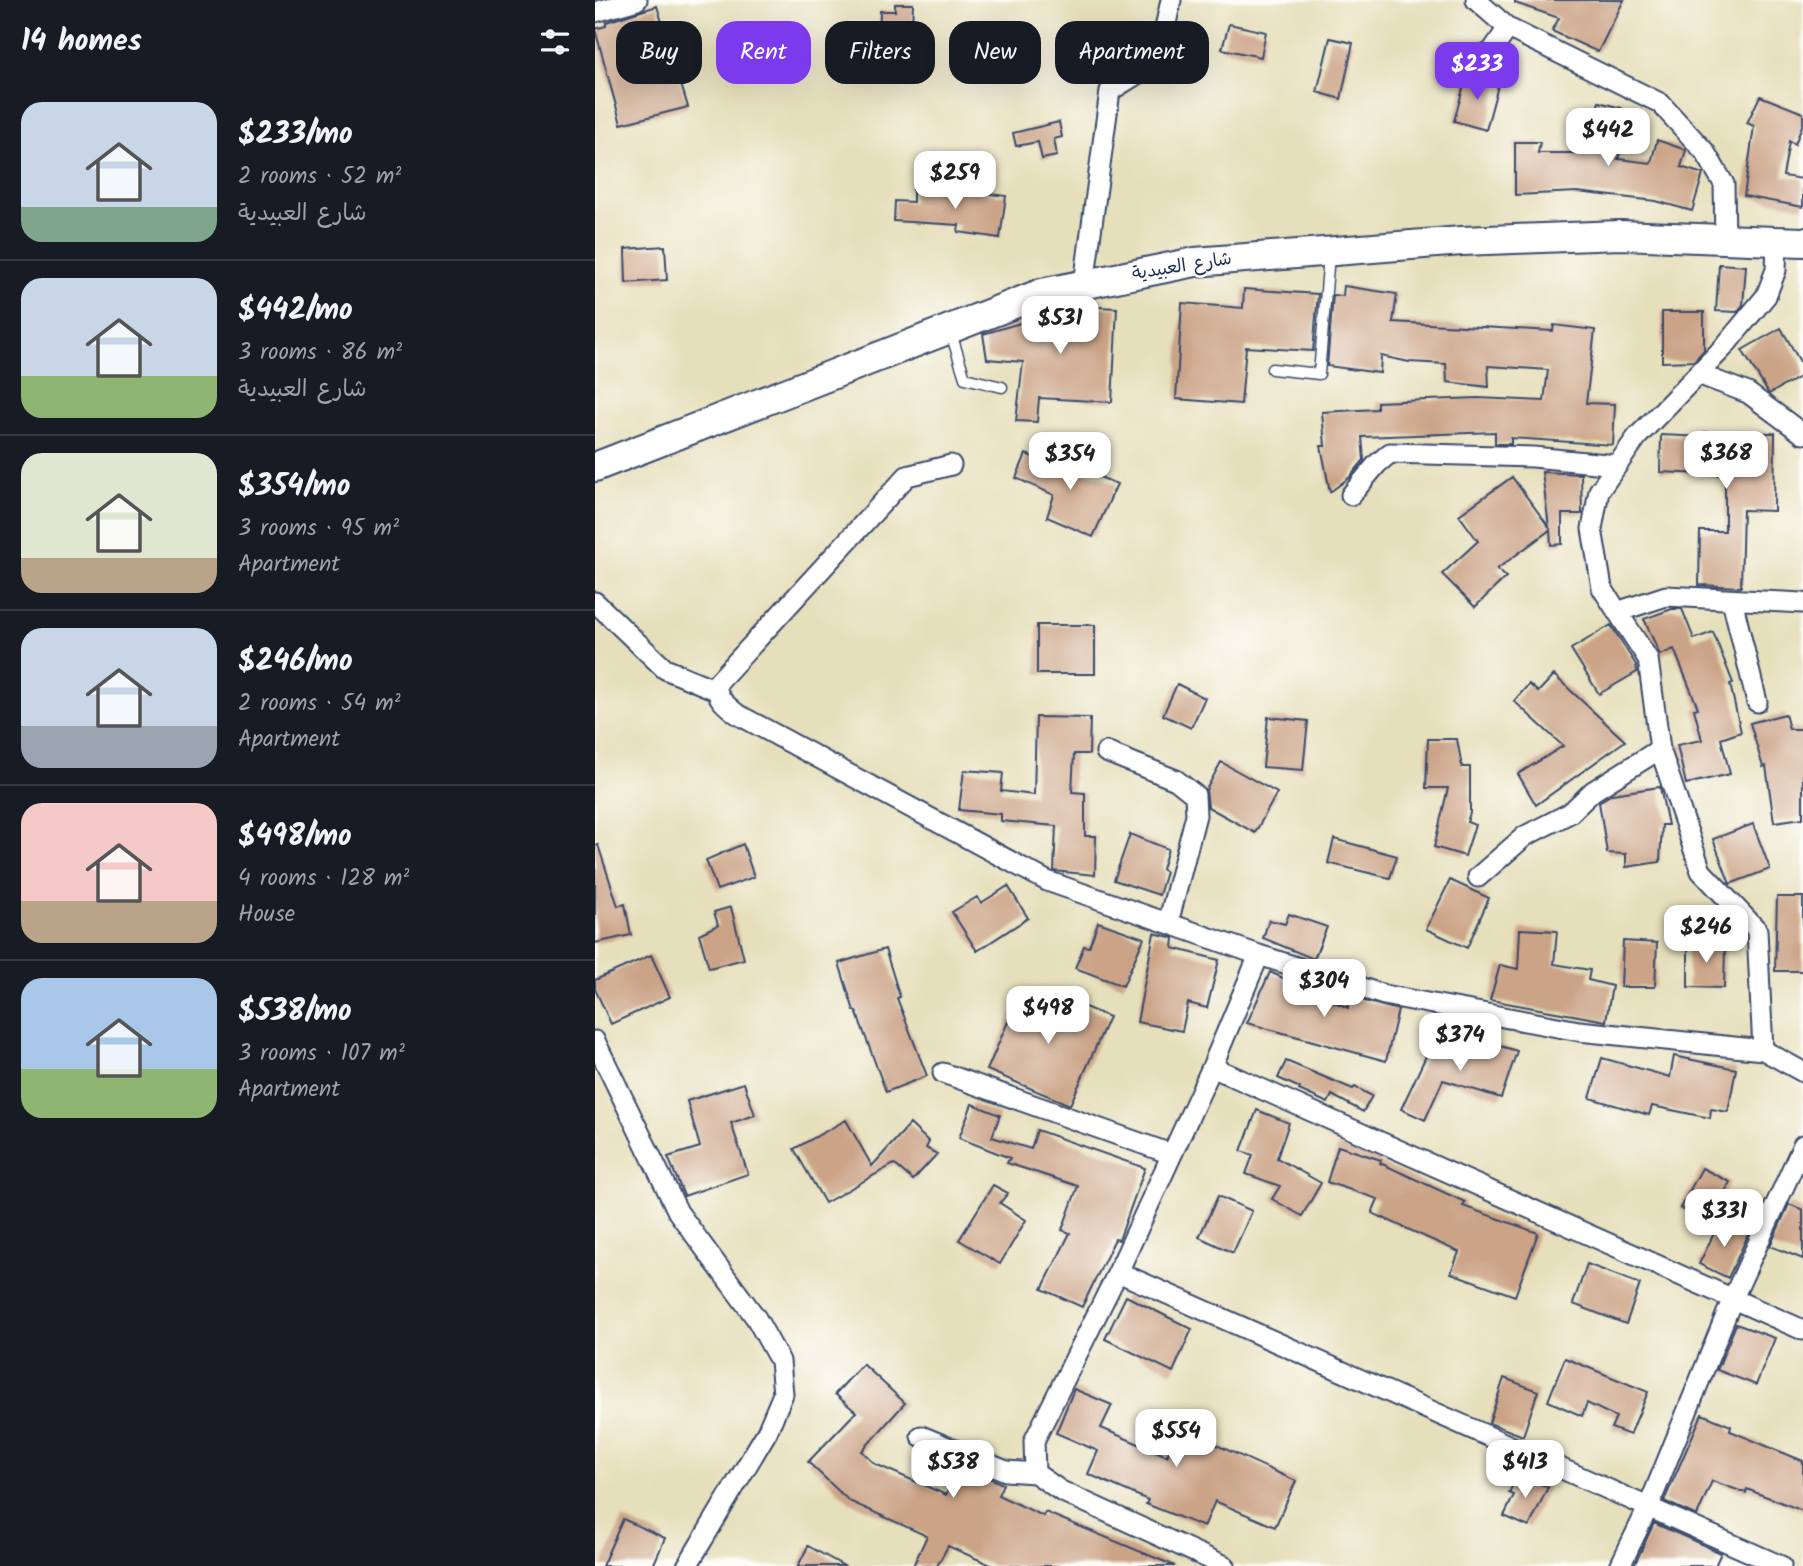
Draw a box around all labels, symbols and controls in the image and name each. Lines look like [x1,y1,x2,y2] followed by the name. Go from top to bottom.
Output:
[21,18,142,66] text: 14 homes
[616,21,702,84] chip: Buy
[716,21,811,84] chip: Rent
[825,21,935,84] chip: Filters
[949,21,1041,84] chip: New
[1055,21,1209,84] chip: Apartment
[536,23,574,61] icon: filters
[1436,42,1518,102] pin: $233
[1451,47,1503,83] text: $233
[1567,108,1649,168] pin: $442
[238,111,353,159] text: $233/mo
[1582,113,1634,149] text: $442
[77,130,161,214] icon: home
[914,152,996,211] pin: $259
[930,156,980,192] text: $259
[238,159,401,195] text: 2 rooms · 52 m²
[238,196,367,232] text: شارع العبيدية
[1130,245,1234,289] street label: شارع العبيدية
[238,287,353,335] text: $442/mo
[1019,296,1101,356] pin: $531
[1038,301,1082,337] text: $531
[77,306,161,390] icon: home
[238,335,402,371] text: 3 rooms · 86 m²
[238,372,367,408] text: شارع العبيدية
[1685,432,1767,491] pin: $368
[1029,433,1111,492] pin: $354
[1700,436,1752,472] text: $368
[1045,437,1095,473] text: $354
[238,463,350,511] text: $354/mo
[77,481,161,565] icon: home
[238,511,399,547] text: 3 rooms · 95 m²
[238,547,340,583] text: Apartment
[238,638,353,686] text: $246/mo
[77,656,161,740] icon: home
[238,686,401,722] text: 2 rooms · 54 m²
[238,722,340,758] text: Apartment
[238,813,352,861] text: $498/mo
[77,831,161,915] icon: home
[238,861,409,897] text: 4 rooms · 128 m²
[238,897,295,933] text: House
[1665,906,1747,965] pin: $246
[1680,910,1732,946] text: $246
[1283,960,1365,1019] pin: $304
[1299,964,1349,1000] text: $304
[1007,986,1089,1046] pin: $498
[238,988,352,1036] text: $538/mo
[1022,991,1074,1027] text: $498
[77,1006,161,1090] icon: home
[1419,1014,1501,1073] pin: $374
[1435,1018,1485,1054] text: $374
[238,1036,405,1072] text: 3 rooms · 107 m²
[238,1072,340,1108] text: Apartment
[1683,1190,1765,1249] pin: $331
[1701,1194,1747,1230] text: $331
[1135,1410,1217,1469] pin: $554
[1151,1414,1201,1450] text: $554
[912,1440,994,1500] pin: $538
[1484,1440,1566,1500] pin: $413
[927,1445,979,1481] text: $538
[1502,1445,1548,1481] text: $413

